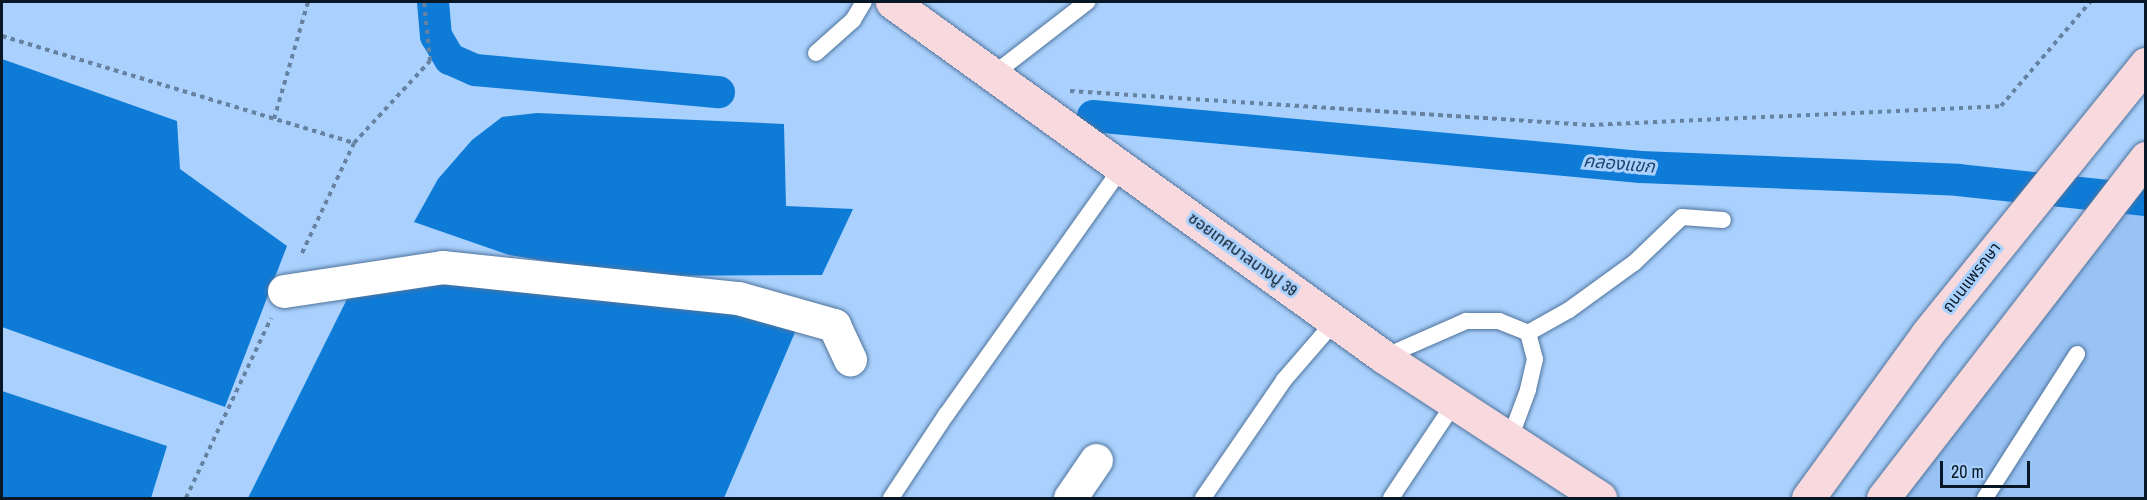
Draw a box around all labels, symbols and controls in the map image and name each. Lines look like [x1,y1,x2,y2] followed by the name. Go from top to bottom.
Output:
[1582,150,1656,178] water label: คลองแขก
[1185,208,1301,300] street label: ซอยเทศบาลบางปู 39
[1938,238,2004,316] street label: ถนนแพรกษา
[1943,449,2033,487] scale bar
[1951,459,1984,484] text: 20 m

